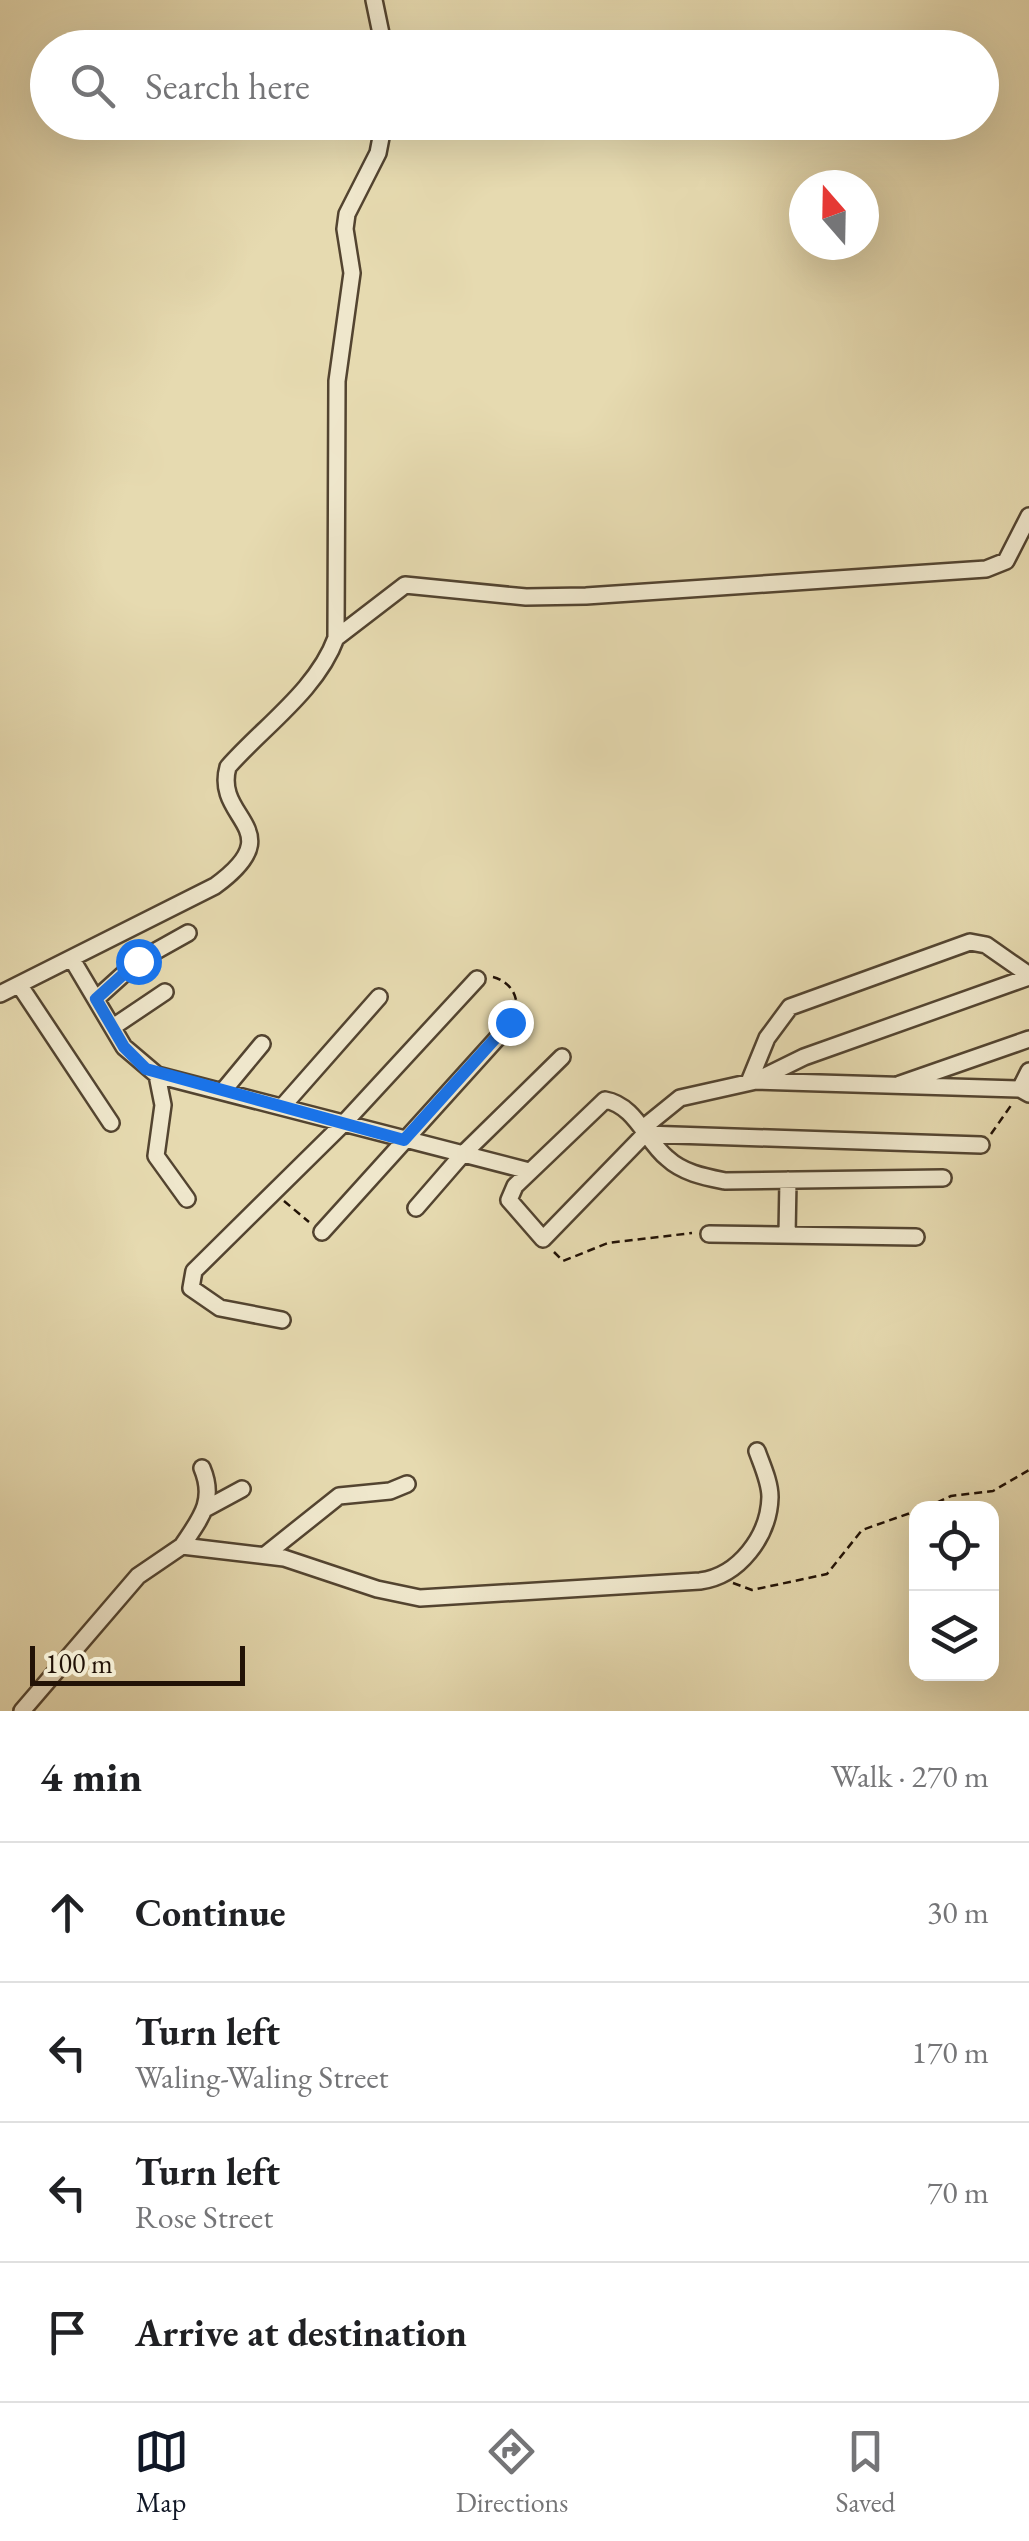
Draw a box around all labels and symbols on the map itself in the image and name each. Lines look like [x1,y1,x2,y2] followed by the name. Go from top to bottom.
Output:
[789,170,879,260] north arrow
[116,939,162,985] route start
[488,1000,534,1046] route end
[30,1641,245,1686] scale bar

